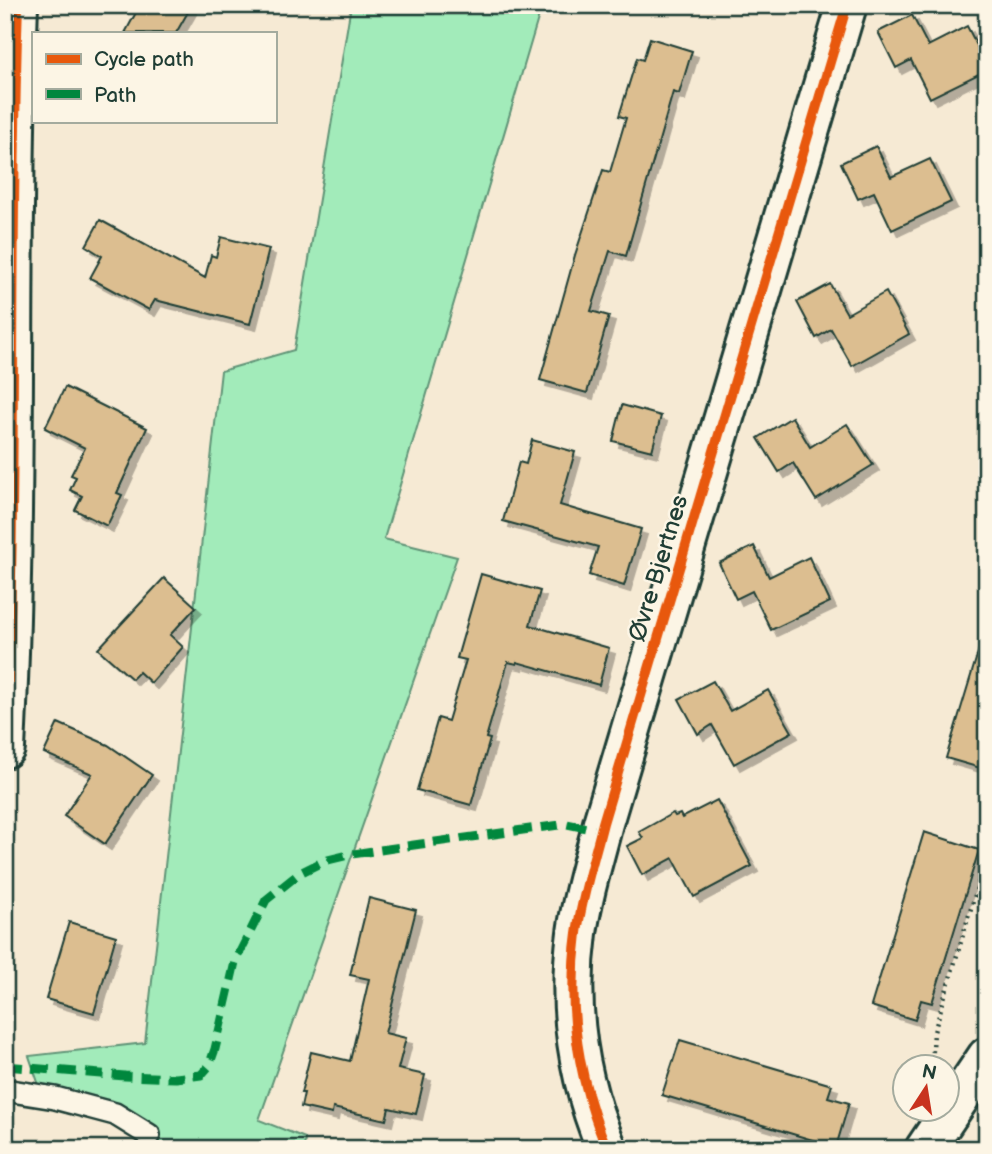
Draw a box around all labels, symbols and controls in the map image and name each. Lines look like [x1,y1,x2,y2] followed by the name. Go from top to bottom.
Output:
[32,32,276,122] legend
[94,47,194,72] text: Cycle path
[94,83,136,108] text: Path
[622,491,695,645] street label: Øvre Bjertnes
[890,1052,960,1122] north arrow
[920,1060,939,1086] text: N

